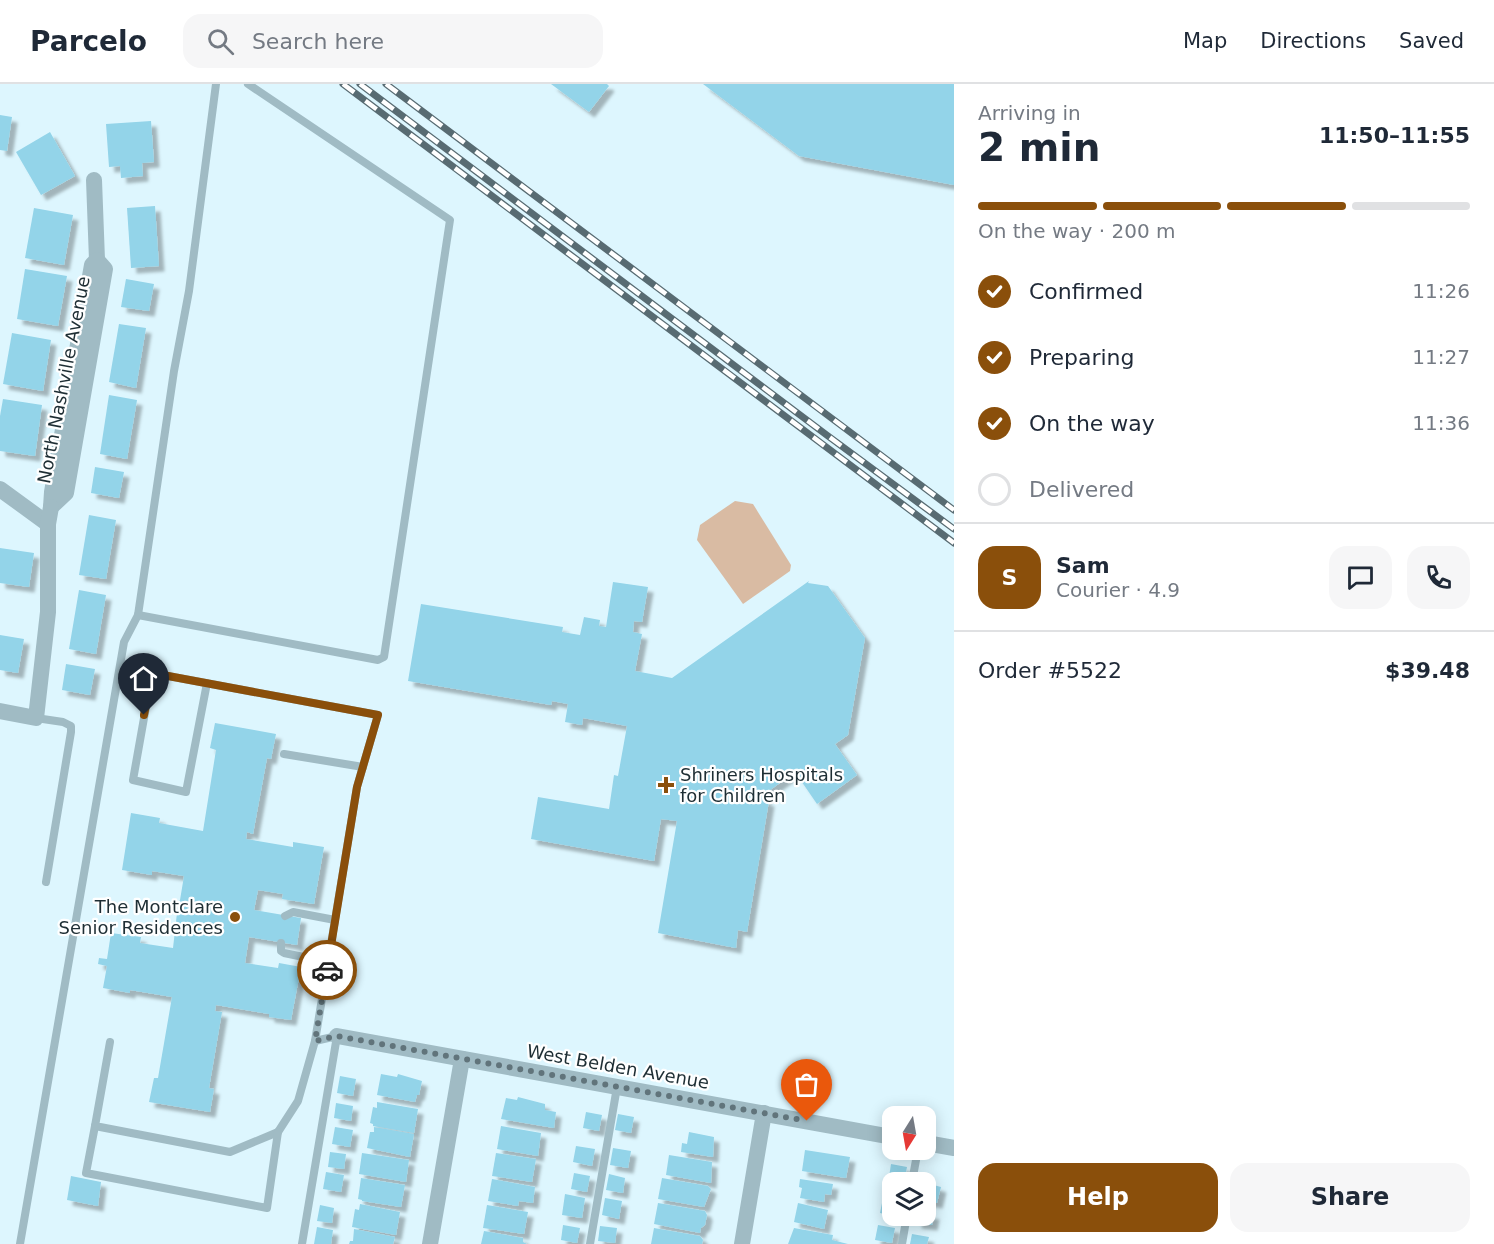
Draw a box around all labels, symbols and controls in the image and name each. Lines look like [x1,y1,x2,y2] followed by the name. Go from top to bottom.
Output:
[183,14,603,68] search box
[30,25,147,58] text: Parcelo
[204,25,237,58] icon: search
[252,29,384,54] text: Search here
[1183,29,1227,53] text: Map
[1260,29,1366,53] text: Directions
[1399,29,1464,53] text: Saved
[978,101,1081,125] text: Arriving in
[1319,123,1470,148] text: 11:50–11:55
[978,125,1100,170] text: 2 min
[978,219,1176,243] text: On the way · 200 m
[33,274,94,485] street label: North Nashville Avenue
[978,275,1011,308] icon: check
[1029,279,1143,304] text: Confirmed
[1412,279,1470,303] text: 11:26
[978,341,1011,374] icon: check
[1029,345,1135,370] text: Preparing
[1412,345,1470,369] text: 11:27
[978,407,1011,440] icon: check
[1029,411,1155,436] text: On the way
[1412,411,1470,435] text: 11:36
[1029,477,1134,502] text: Delivered
[1329,546,1392,609] button: chat
[1407,546,1470,609] button: phone
[1056,553,1110,578] text: Sam
[1002,565,1017,590] text: S
[1056,578,1180,602] text: Courier · 4.9
[118,653,169,715] pin
[978,658,1122,683] text: Order #5522
[1385,658,1470,683] text: $39.48
[127,662,160,695] icon: home
[680,764,843,806] place label: Shriners Hospitals for Children
[657,776,675,794] marker: Shriners Hospitals for Children
[59,896,223,938] place label: The Montclare Senior Residences
[228,910,242,924] marker: The Montclare Senior Residences
[297,940,357,1000] courier
[311,954,344,987] icon: car
[525,1040,711,1093] street label: West Belden Avenue
[781,1059,832,1121] pin
[790,1068,823,1101] icon: bag
[882,1106,936,1160] north arrow
[882,1106,936,1226] map controls
[978,1163,1218,1232] button: Help
[1230,1163,1470,1232] button: Share
[882,1172,936,1226] button: layers

